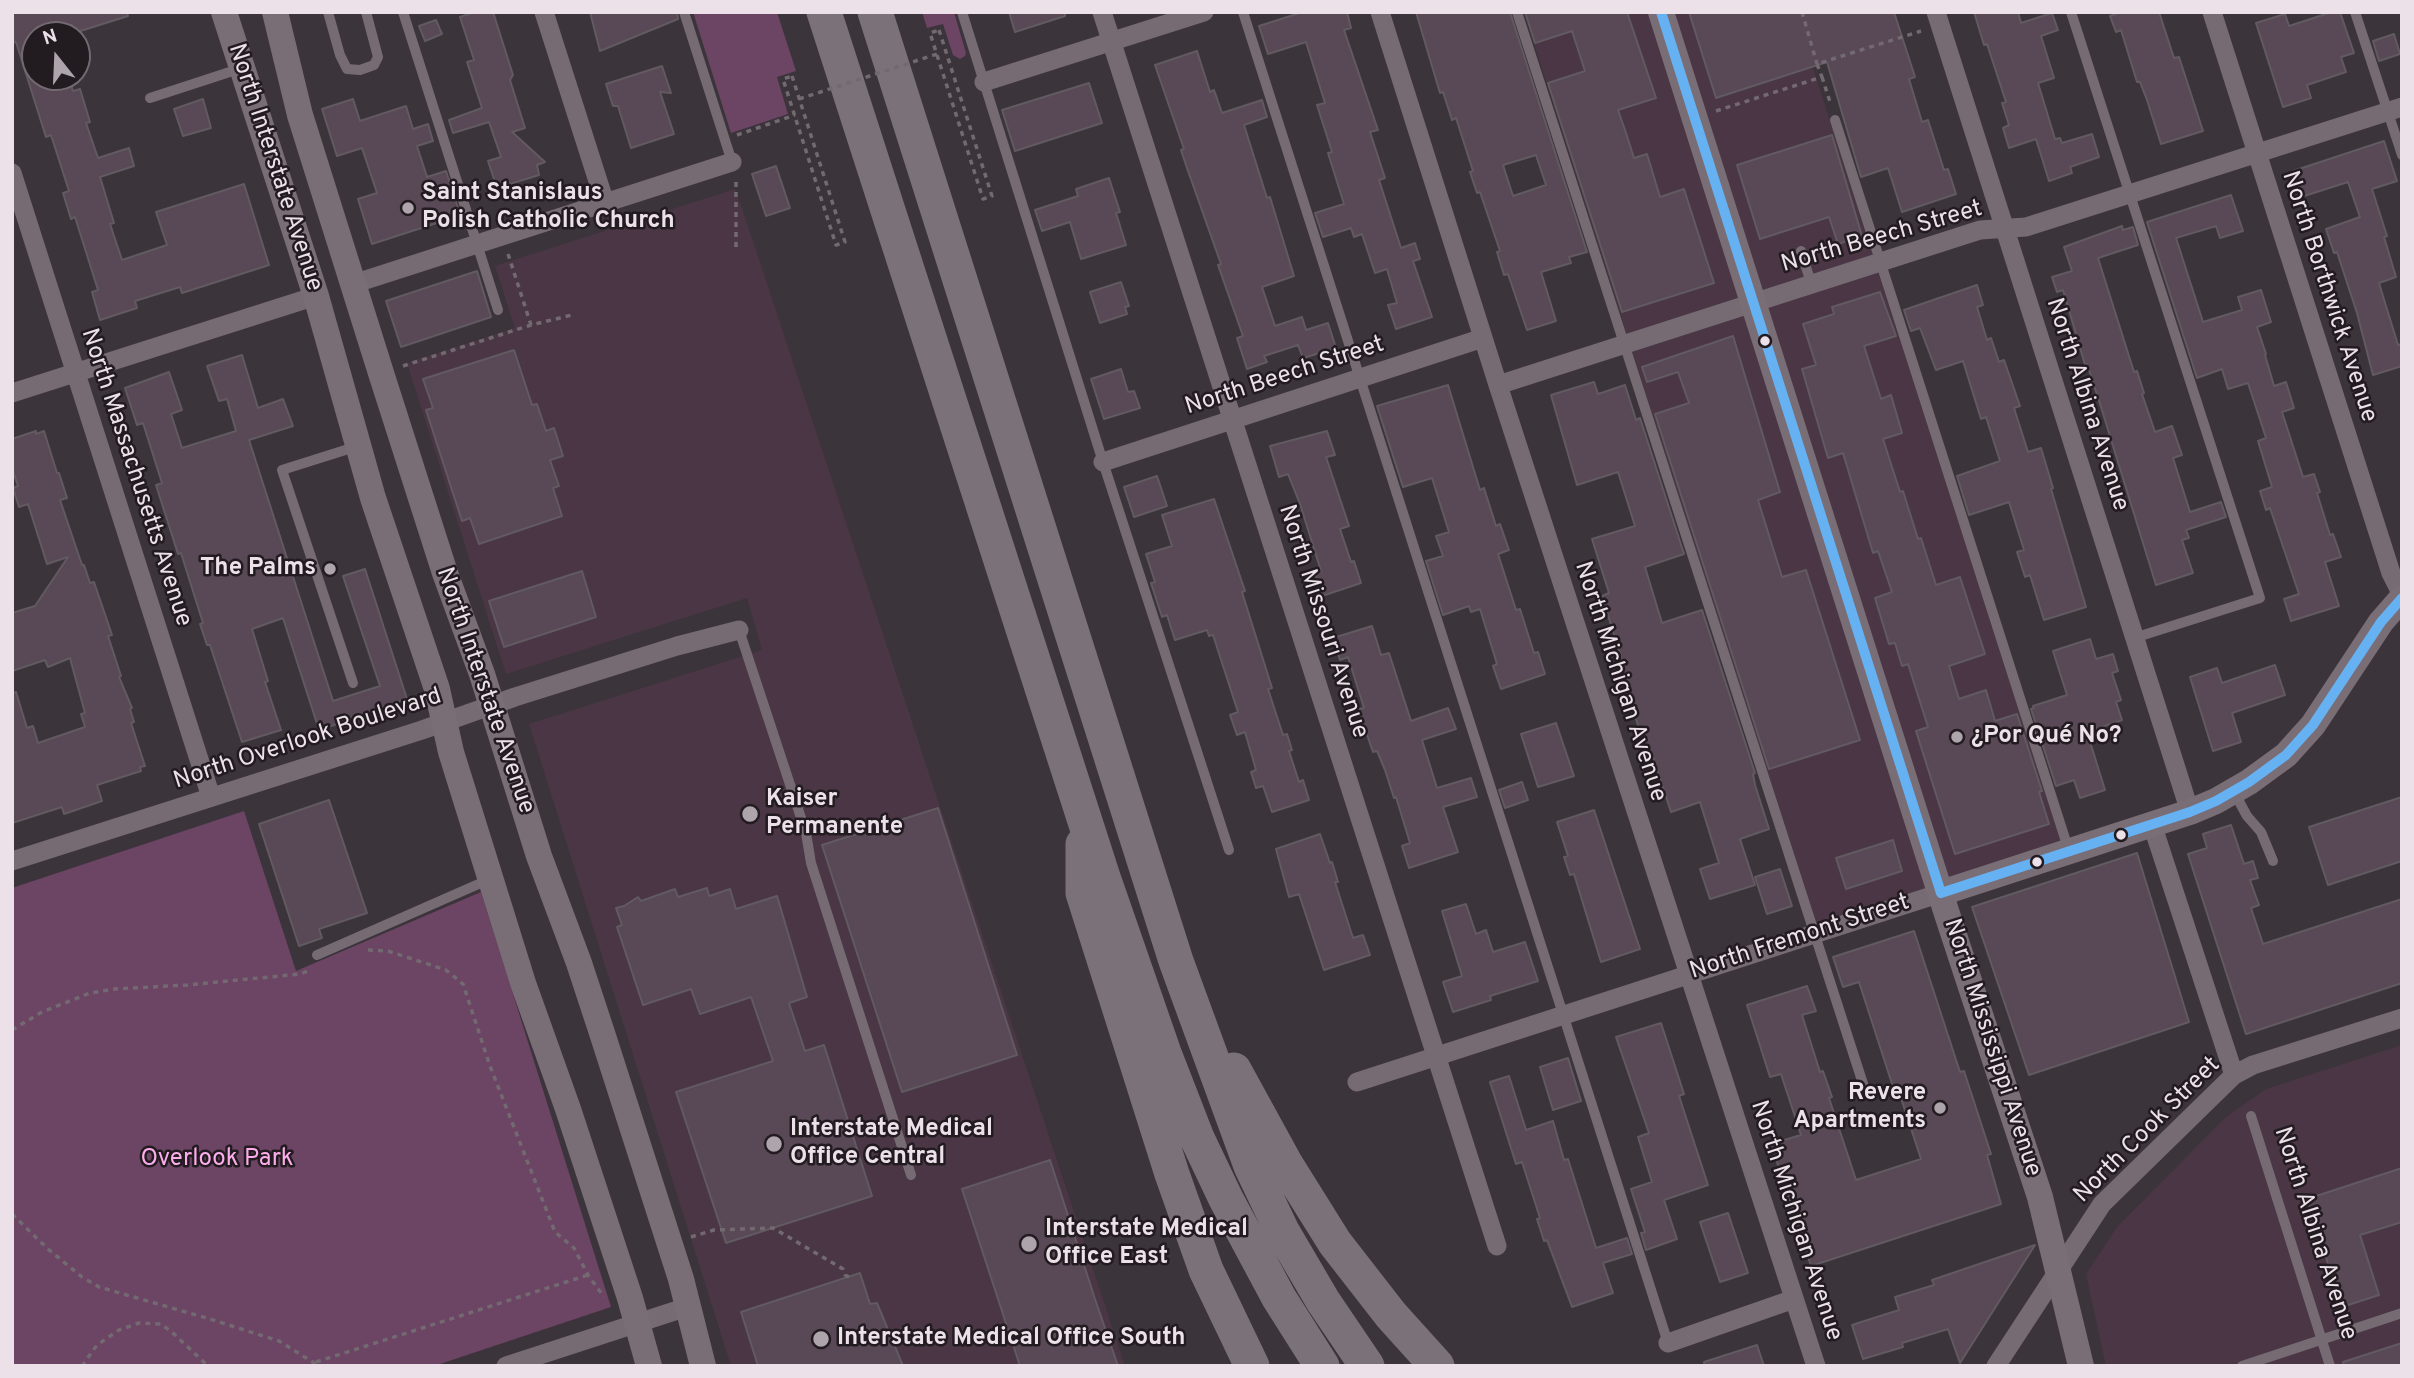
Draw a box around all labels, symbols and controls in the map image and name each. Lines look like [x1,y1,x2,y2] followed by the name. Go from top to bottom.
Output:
[21,21,91,91] north arrow
[40,24,60,51] text: N
[220,41,328,295] street label: North Interstate Avenue
[2274,168,2382,426] street label: North Borthwick Avenue
[422,180,675,236] place label: Saint Stanislaus Polish Catholic Church
[1778,196,1986,280] street label: North Beech Street
[400,200,416,216] marker: Saint Stanislaus Polish Catholic Church
[2038,295,2134,515] street label: North Albina Avenue
[73,325,197,631] street label: North Massachusetts Avenue
[1182,331,1388,423] street label: North Beech Street
[1758,334,1772,348] unlabelled marker
[1271,502,1373,742] street label: North Missouri Avenue
[200,555,316,583] place label: The Palms
[1567,558,1671,806] street label: North Michigan Avenue
[322,561,338,577] marker: The Palms
[428,564,540,818] street label: North Interstate Avenue
[170,683,446,797] street label: North Overlook Boulevard
[1971,723,2121,751] place label: ¿Por Qué No?
[1949,729,1965,745] marker: ¿Por Qué No?
[766,786,903,842] place label: Kaiser Permanente
[740,804,760,824] marker: Kaiser Permanente
[2114,828,2128,842] unlabelled marker
[2030,855,2044,869] unlabelled marker
[1687,889,1913,987] street label: North Fremont Street
[1936,915,2046,1181] street label: North Mississippi Avenue
[2069,1052,2227,1210] street label: North Cook Street
[1793,1080,1926,1136] place label: Revere Apartments
[1743,1097,1847,1345] street label: North Michigan Avenue
[1932,1100,1948,1116] marker: Revere Apartments
[790,1116,993,1172] place label: Interstate Medical Office Central
[2266,1124,2362,1344] street label: North Albina Avenue
[764,1134,784,1154] marker: Interstate Medical Office Central
[140,1146,294,1174] park label: Overlook Park
[1045,1216,1248,1272] place label: Interstate Medical Office East
[1019,1234,1039,1254] marker: Interstate Medical Office East
[837,1325,1185,1353] place label: Interstate Medical Office South
[811,1329,831,1349] marker: Interstate Medical Office South

